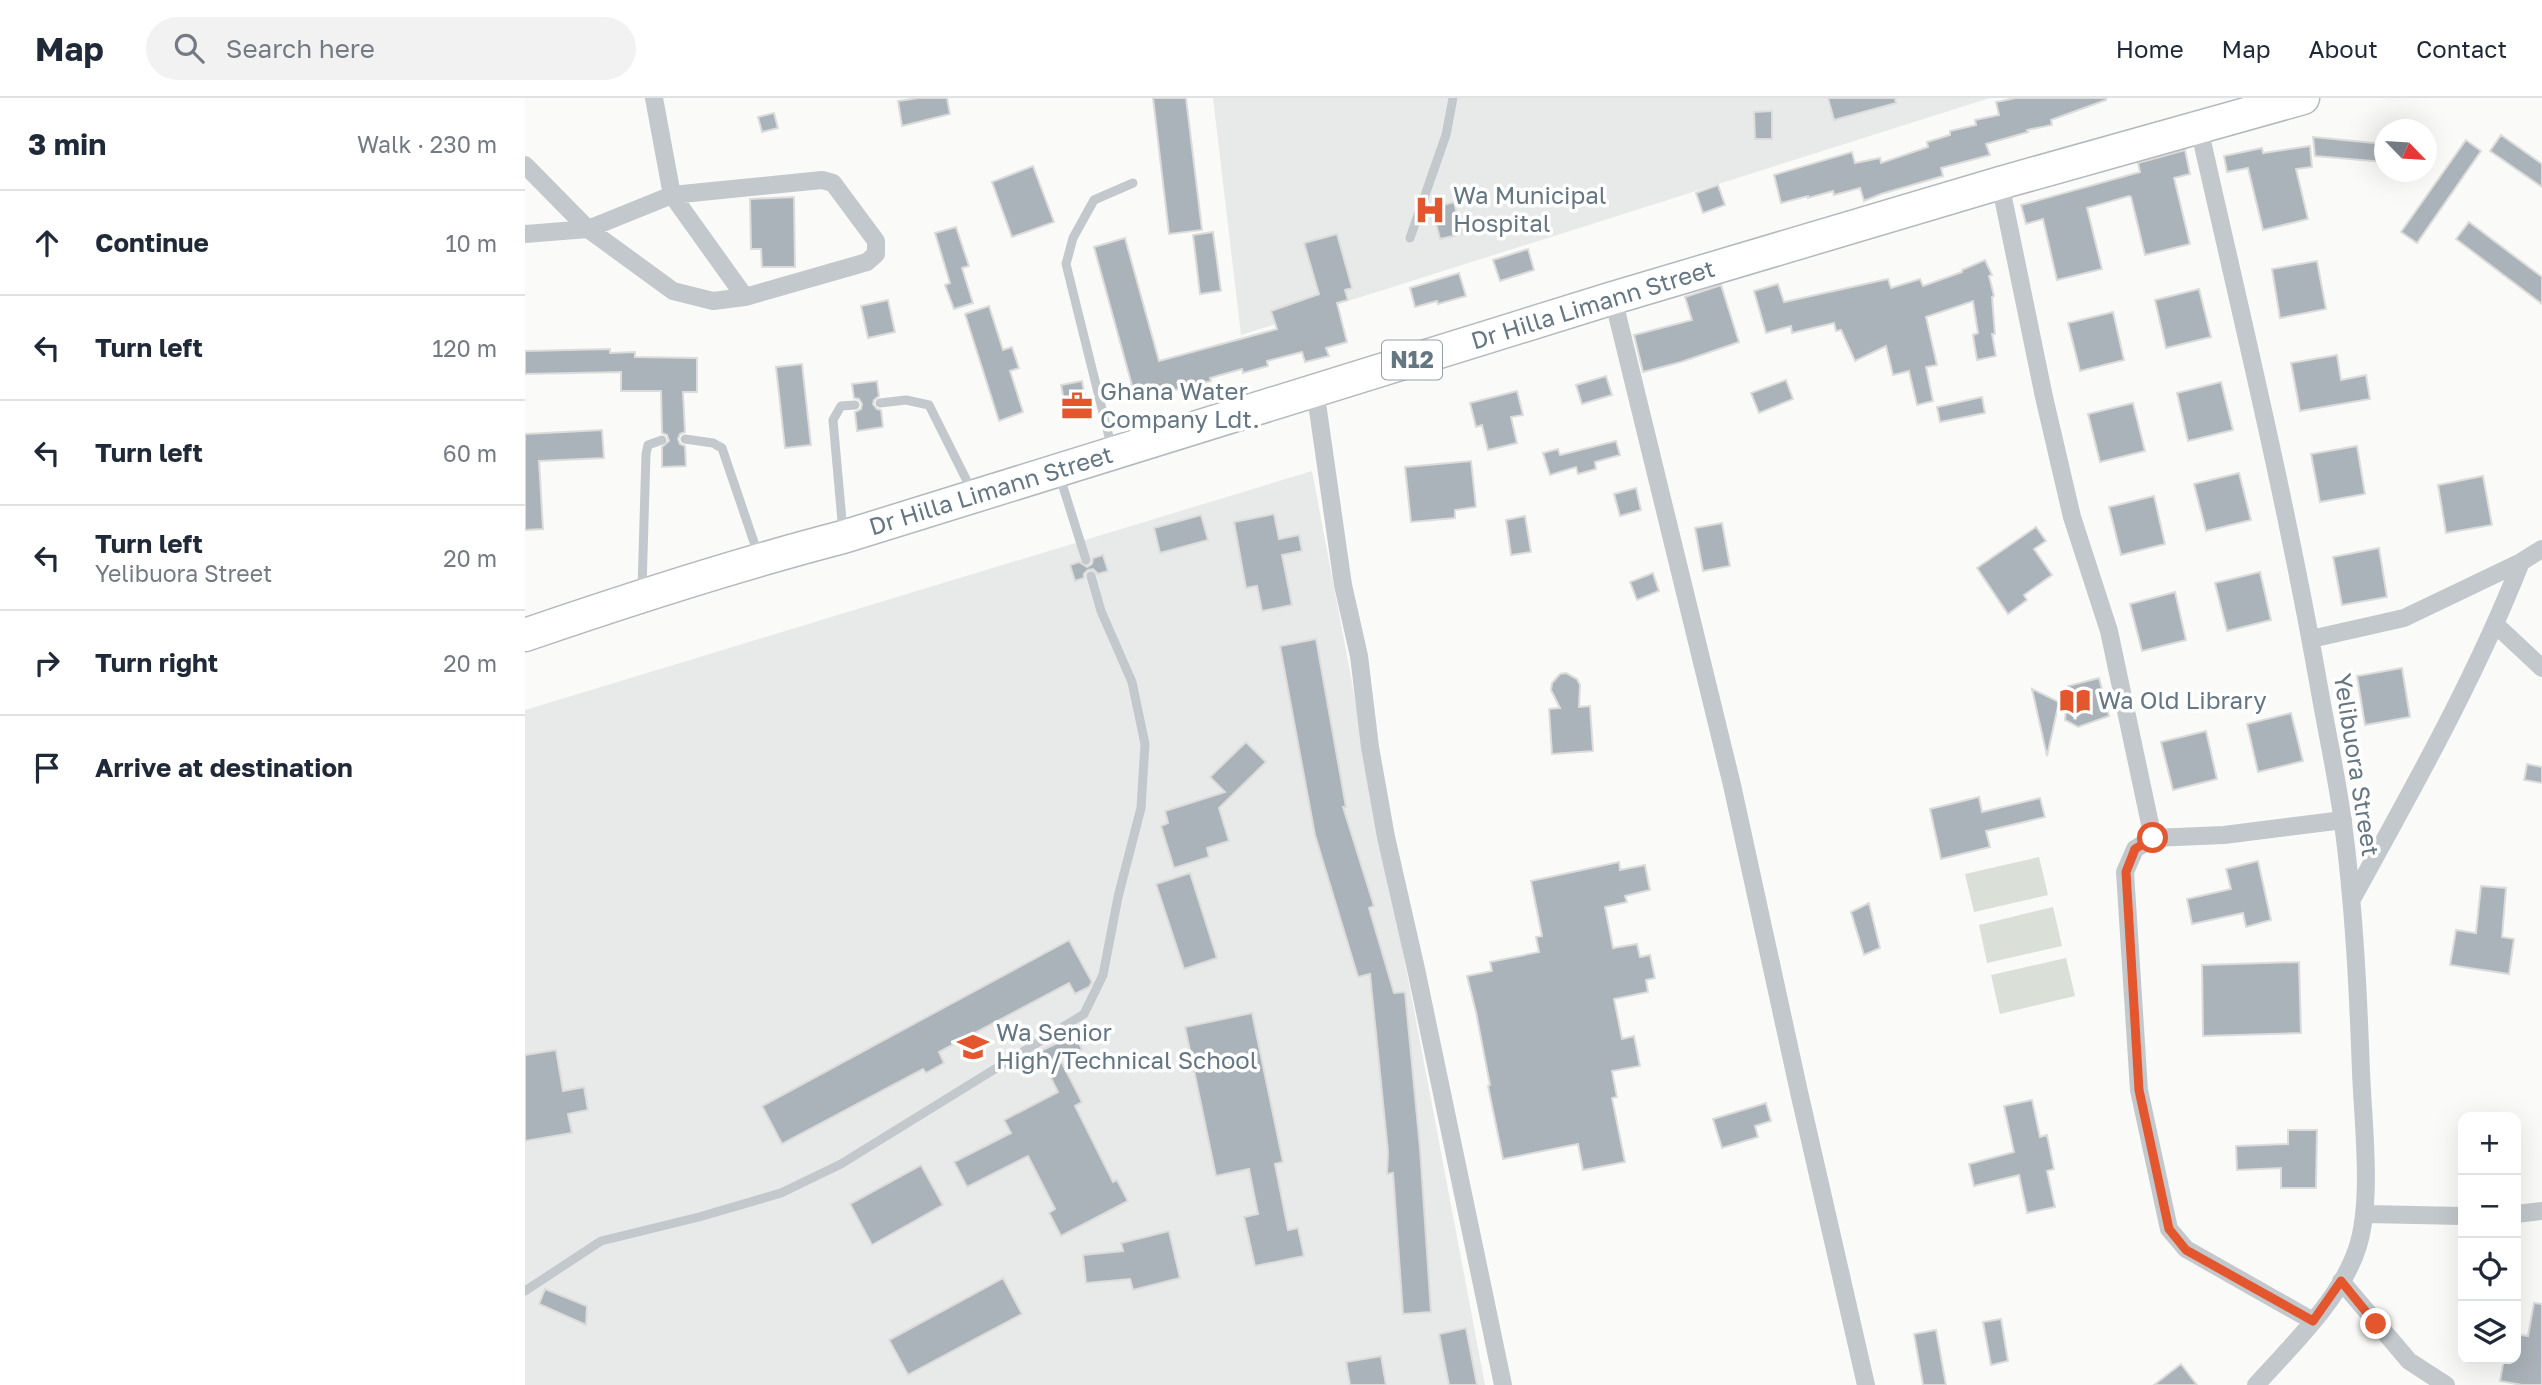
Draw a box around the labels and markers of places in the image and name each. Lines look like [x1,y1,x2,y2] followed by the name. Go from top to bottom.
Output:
[1453,180,1607,237] place label: Wa Municipal Hospital
[1413,193,1447,227] hospital icon: Wa Municipal Hospital
[1100,376,1260,433] place label: Ghana Water Company Ldt.
[1060,389,1094,423] office icon: Ghana Water Company Ldt.
[2058,684,2092,718] library icon: Wa Old Library
[2098,685,2267,714] place label: Wa Old Library
[996,1017,1257,1074] place label: Wa Senior High/Technical School
[956,1030,990,1064] school or university icon: Wa Senior High/Technical School

